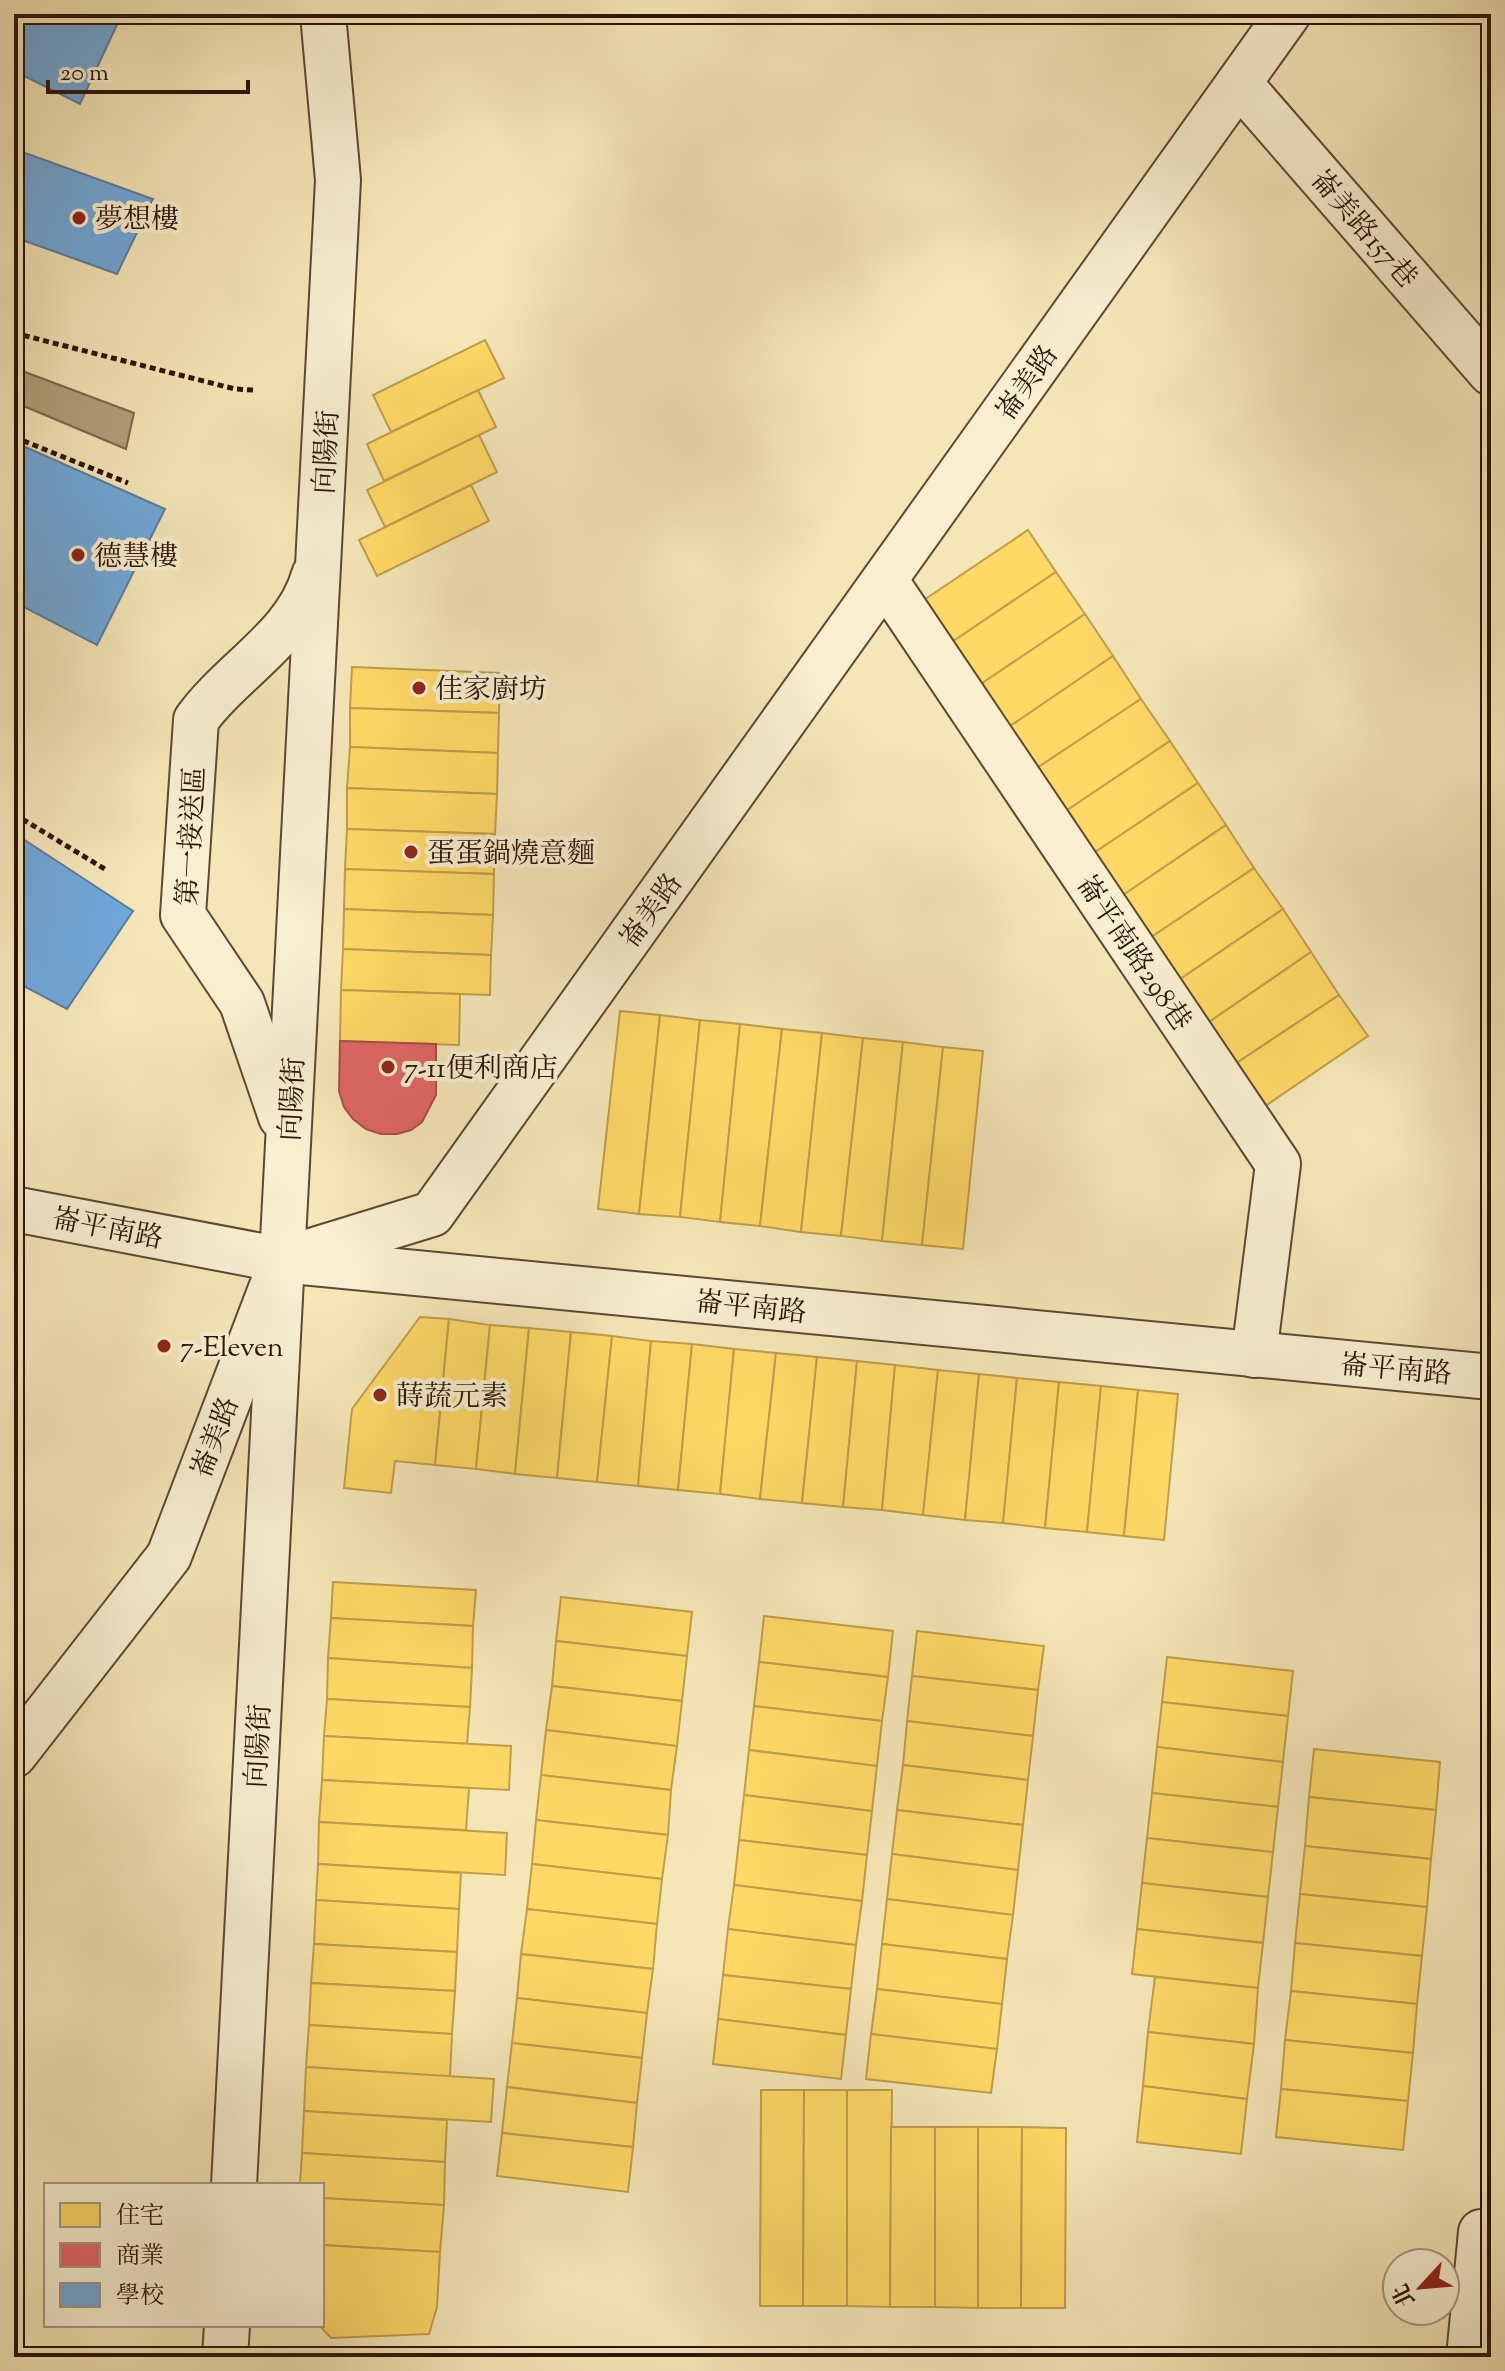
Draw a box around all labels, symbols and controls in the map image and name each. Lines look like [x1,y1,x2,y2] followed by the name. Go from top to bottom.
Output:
[48,44,248,94] scale bar
[60,57,109,91] text: 20 m
[1300,162,1425,298] street label: 崙美路157巷
[95,201,179,241] place label: 夢想樓
[70,209,88,227] marker: 夢想樓
[988,338,1069,430] street label: 崙美路
[306,409,350,495] street label: 向陽街
[94,538,178,578] place label: 德慧樓
[69,546,87,564] marker: 德慧樓
[435,671,547,711] place label: 佳家廚坊
[410,679,428,697] marker: 佳家廚坊
[169,765,217,907] street label: 第一接送區
[427,835,595,875] place label: 蛋蛋鍋燒意麵
[402,843,420,861] marker: 蛋蛋鍋燒意麵
[612,866,693,958] street label: 崙美路
[1065,868,1200,1040] street label: 崙平南路298巷
[404,1050,558,1090] place label: 7-11便利商店
[272,1056,316,1142] street label: 向陽街
[379,1058,397,1076] marker: 7-11便利商店
[49,1200,166,1260] street label: 崙平南路
[693,1283,808,1335] street label: 崙平南路
[180,1329,284,1369] place label: 7-Eleven
[155,1337,173,1355] marker: 7-Eleven
[1338,1346,1453,1396] street label: 崙平南路
[396,1378,508,1418] place label: 蒔蔬元素
[371,1386,389,1404] marker: 蒔蔬元素
[183,1392,251,1484] street label: 崙美路
[238,1703,282,1789] street label: 向陽街
[44,2183,324,2327] legend
[116,2200,164,2234] text: 住宅
[116,2240,164,2274] text: 商業
[1381,2247,1461,2327] north arrow
[1387,2278,1425,2311] text: 北
[116,2280,164,2314] text: 學校

